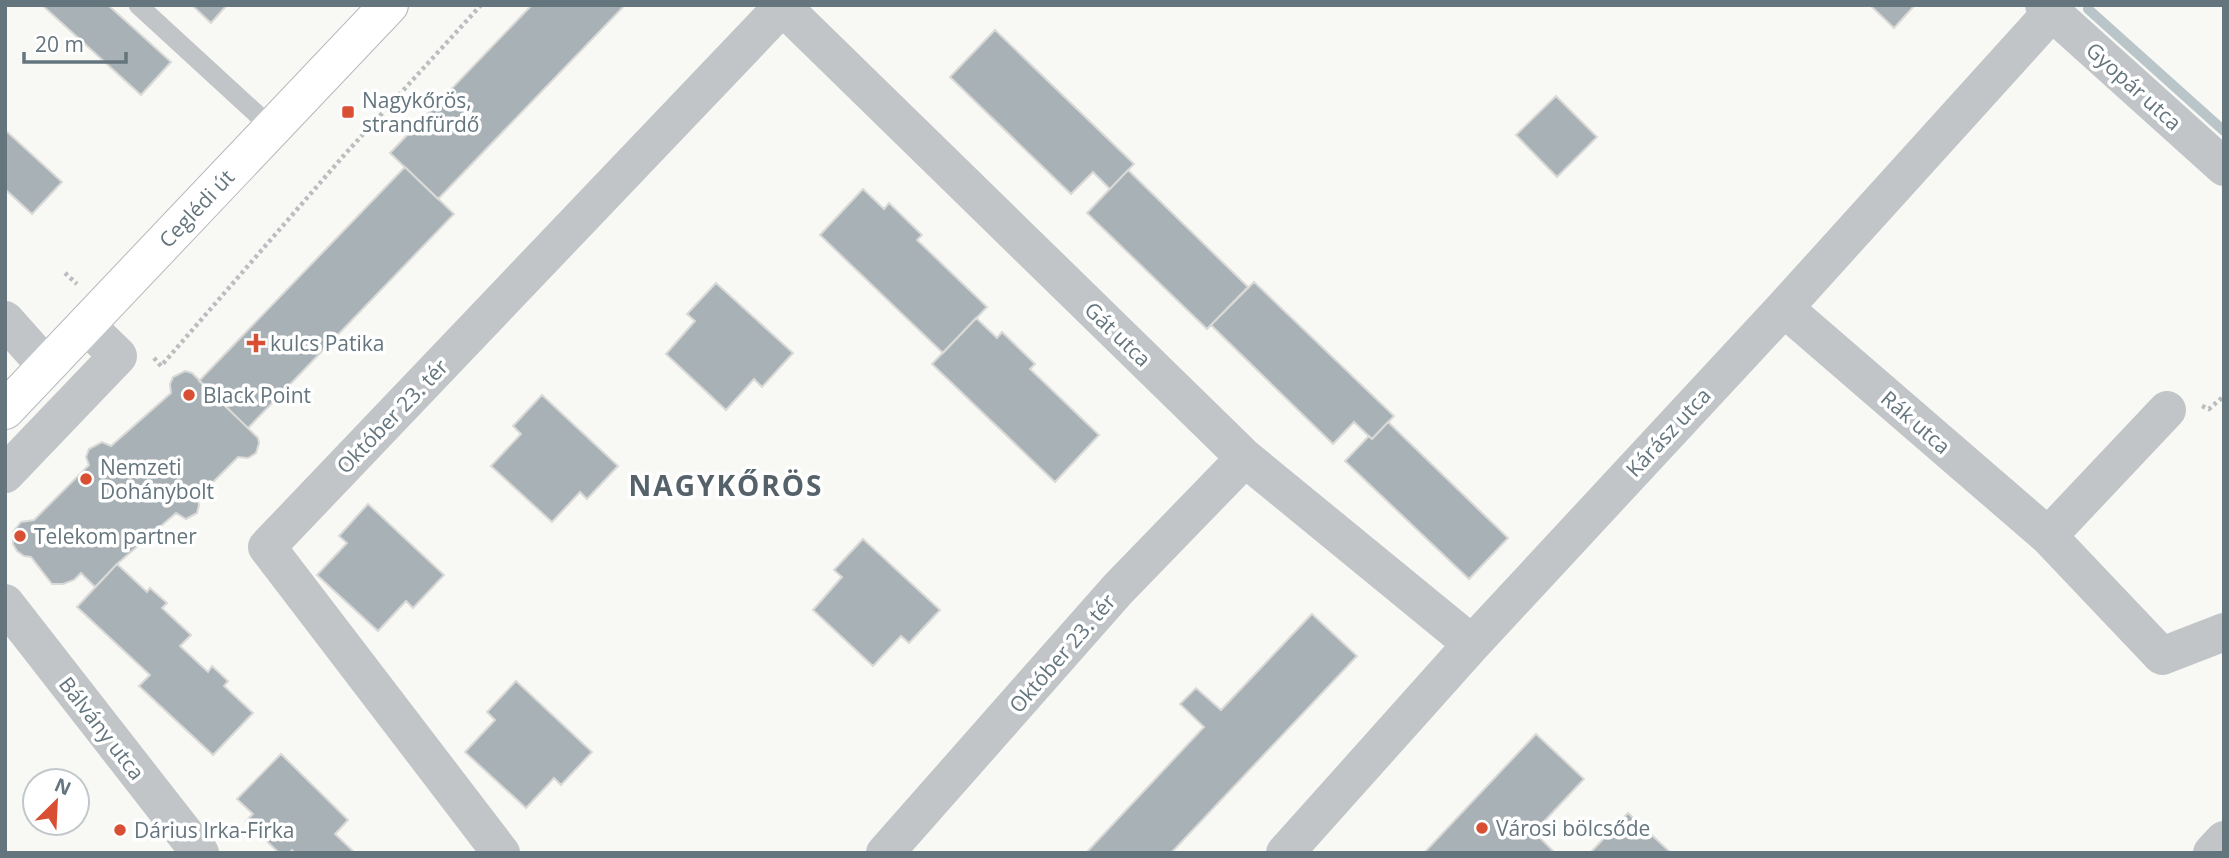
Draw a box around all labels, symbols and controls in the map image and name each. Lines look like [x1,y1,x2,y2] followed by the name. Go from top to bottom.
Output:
[24,21,126,65] scale bar
[35,30,84,58] text: 20 m
[2080,36,2188,136] street label: Gyopár utca
[362,86,479,138] place label: Nagykőrös, strandfürdő
[340,104,356,120] marker: Nagykőrös, strandfürdő
[153,163,240,253] street label: Ceglédi út
[1079,295,1157,373] street label: Gát utca
[270,329,385,357] place label: kulcs Patika
[248,335,264,351] marker: kulcs Patika
[330,352,454,479] street label: Október 23. tér
[203,381,311,409] place label: Black Point
[1620,381,1716,483] street label: Kárász utca
[1875,384,1957,460] street label: Rák utca
[181,387,197,403] marker: Black Point
[100,453,214,505] place label: Nemzeti Dohánybolt
[629,466,823,504] district label: NAGYKŐRÖS
[78,471,94,487] marker: Nemzeti Dohánybolt
[34,522,197,550] place label: Telekom partner
[12,528,28,544] marker: Telekom partner
[1003,587,1122,718] street label: Október 23. tér
[53,671,151,785] street label: Bálvány utca
[21,767,91,837] north arrow
[51,771,75,801] text: N
[1496,814,1650,842] place label: Városi bölcsőde
[134,816,294,844] place label: Dárius Irka-Firka
[1474,820,1490,836] marker: Városi bölcsőde
[112,822,128,838] marker: Dárius Irka-Firka

